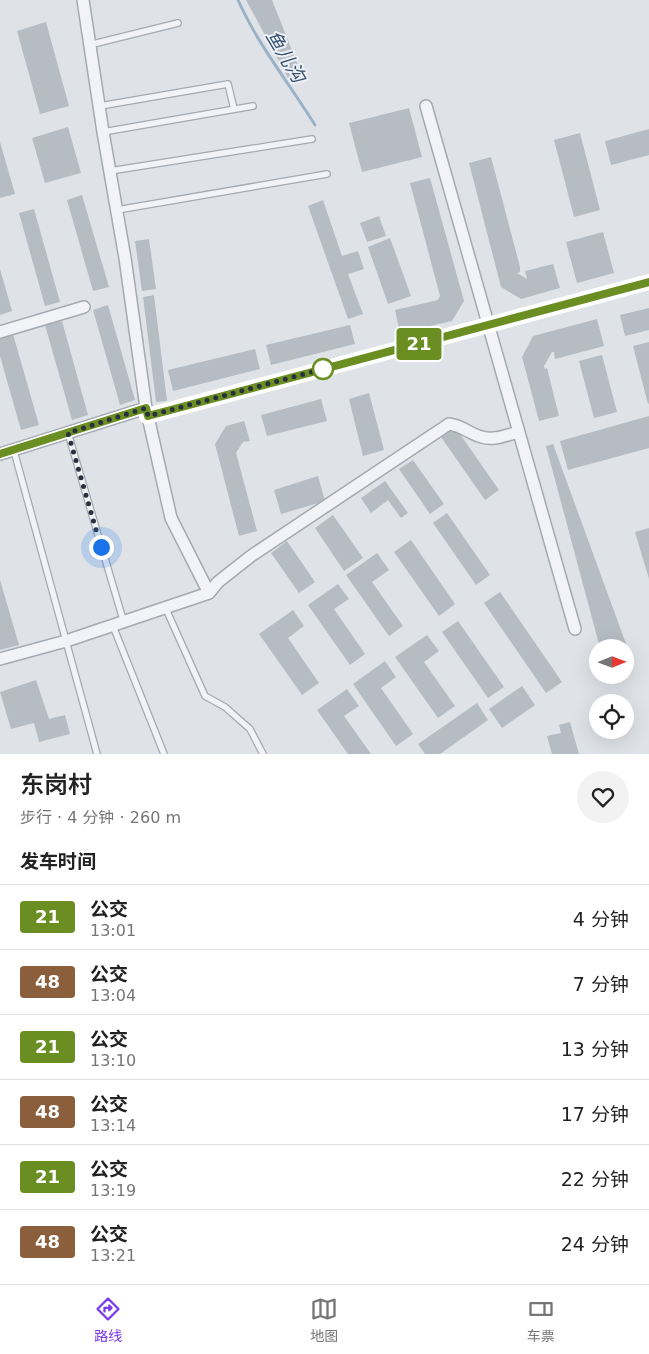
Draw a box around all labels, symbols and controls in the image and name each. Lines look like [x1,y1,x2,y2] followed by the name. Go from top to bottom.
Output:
[262,26,311,88] water label: 鱼儿沟
[396,328,442,360] line badge: 21
[406,333,432,354] text: 21
[312,358,334,380] unlabelled marker
[89,535,114,560] your location
[589,639,634,684] north arrow
[589,639,634,739] map controls
[589,694,634,739] button: locate
[20,771,92,799] text: 东岗村
[577,771,629,823] button: heart
[20,808,181,827] text: 步行 · 4 分钟 · 260 m
[20,850,96,872] text: 发车时间
[90,898,128,920] text: 公交
[35,906,60,927] text: 21
[573,908,629,930] text: 4 分钟
[90,921,136,940] text: 13:01
[90,963,128,985] text: 公交
[35,971,60,992] text: 48
[573,973,629,995] text: 7 分钟
[90,986,136,1005] text: 13:04
[90,1028,128,1050] text: 公交
[35,1036,60,1057] text: 21
[561,1038,629,1060] text: 13 分钟
[90,1051,136,1070] text: 13:10
[90,1093,128,1115] text: 公交
[35,1101,60,1122] text: 48
[561,1103,629,1125] text: 17 分钟
[90,1116,136,1135] text: 13:14
[90,1158,128,1180] text: 公交
[35,1166,60,1187] text: 21
[561,1168,629,1190] text: 22 分钟
[90,1181,136,1200] text: 13:19
[90,1223,128,1245] text: 公交
[35,1231,60,1252] text: 48
[561,1233,629,1255] text: 24 分钟
[90,1246,136,1265] text: 13:21
[94,1295,122,1345] tab: 路线
[310,1295,338,1345] tab: 地图
[527,1295,555,1345] tab: 车票

